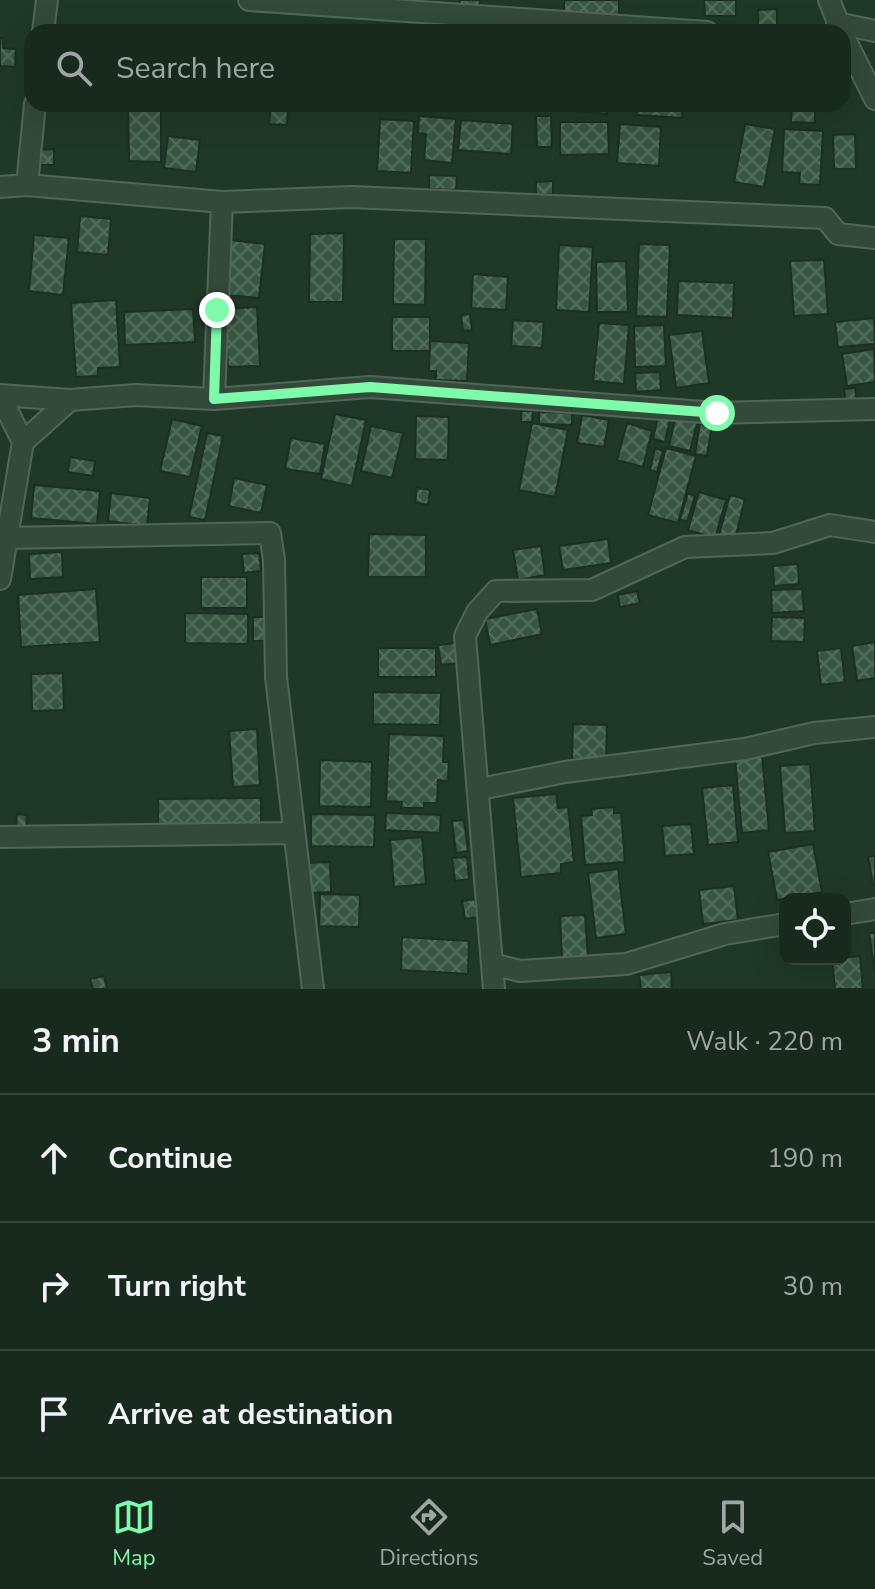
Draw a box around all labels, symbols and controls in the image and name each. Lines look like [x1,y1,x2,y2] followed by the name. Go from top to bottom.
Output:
[24,24,851,112] search box
[52,46,96,90] icon: search
[116,48,275,89] text: Search here
[199,292,235,328] route end
[699,395,735,431] route start
[779,893,851,965] map controls
[779,893,851,965] button: locate
[32,1018,120,1064] text: 3 min
[686,1024,843,1059] text: Walk · 220 m
[32,1136,76,1180] icon: ahead
[108,1138,233,1179] text: Continue
[767,1141,843,1176] text: 190 m
[32,1264,76,1308] icon: right
[108,1266,246,1307] text: Turn right
[783,1269,843,1304] text: 30 m
[32,1392,76,1436] icon: arrive
[108,1394,393,1435] text: Arrive at destination
[112,1495,156,1573] tab: Map
[380,1495,479,1573] tab: Directions
[702,1495,763,1573] tab: Saved

